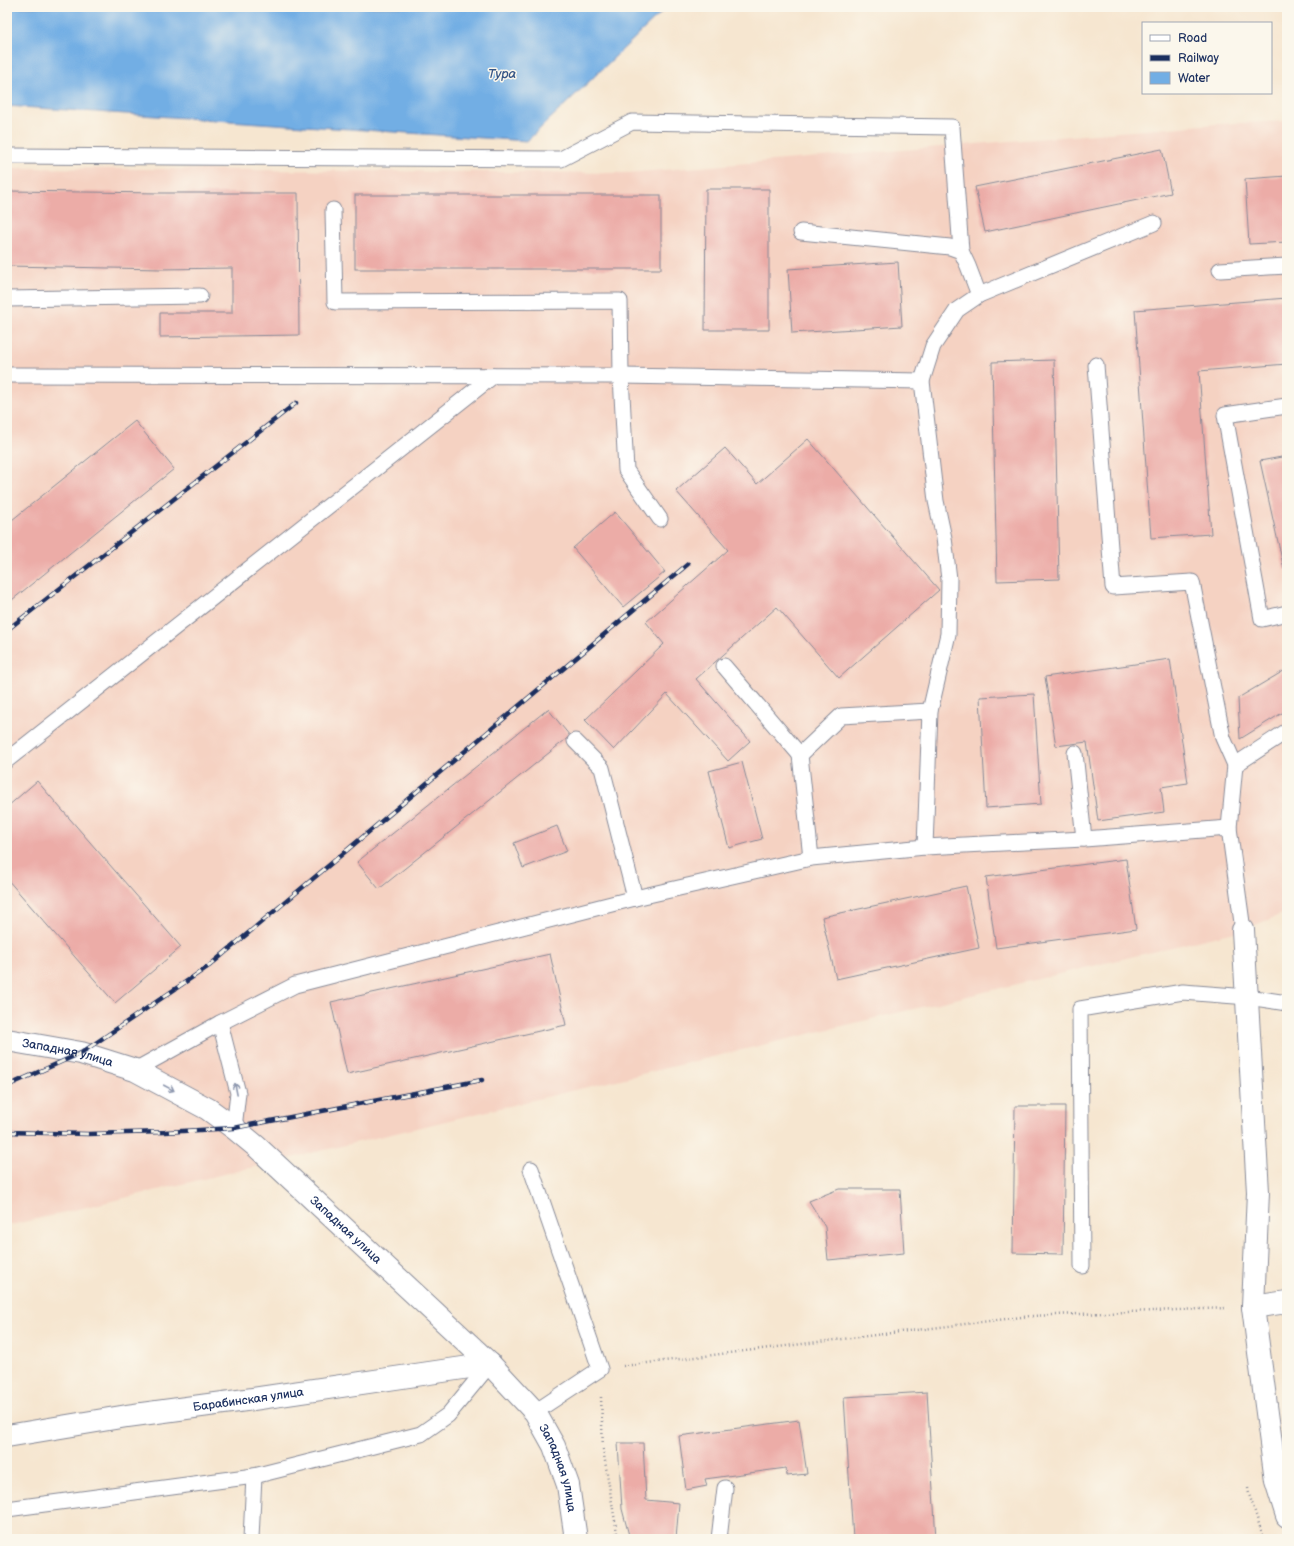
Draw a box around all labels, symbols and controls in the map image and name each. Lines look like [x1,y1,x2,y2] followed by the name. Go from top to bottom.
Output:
[1142,22,1272,94] legend
[1178,31,1207,46] text: Road
[1178,51,1220,66] text: Railway
[488,66,517,82] water label: Тура
[1178,71,1210,86] text: Water
[21,1036,115,1071] street label: Западная улица
[232,1083,240,1096] one-way arrow
[163,1085,175,1092] one-way arrow
[307,1193,385,1267] street label: Западная улица
[192,1385,305,1415] street label: Барабинская улица
[535,1422,579,1513] street label: Западная улица

